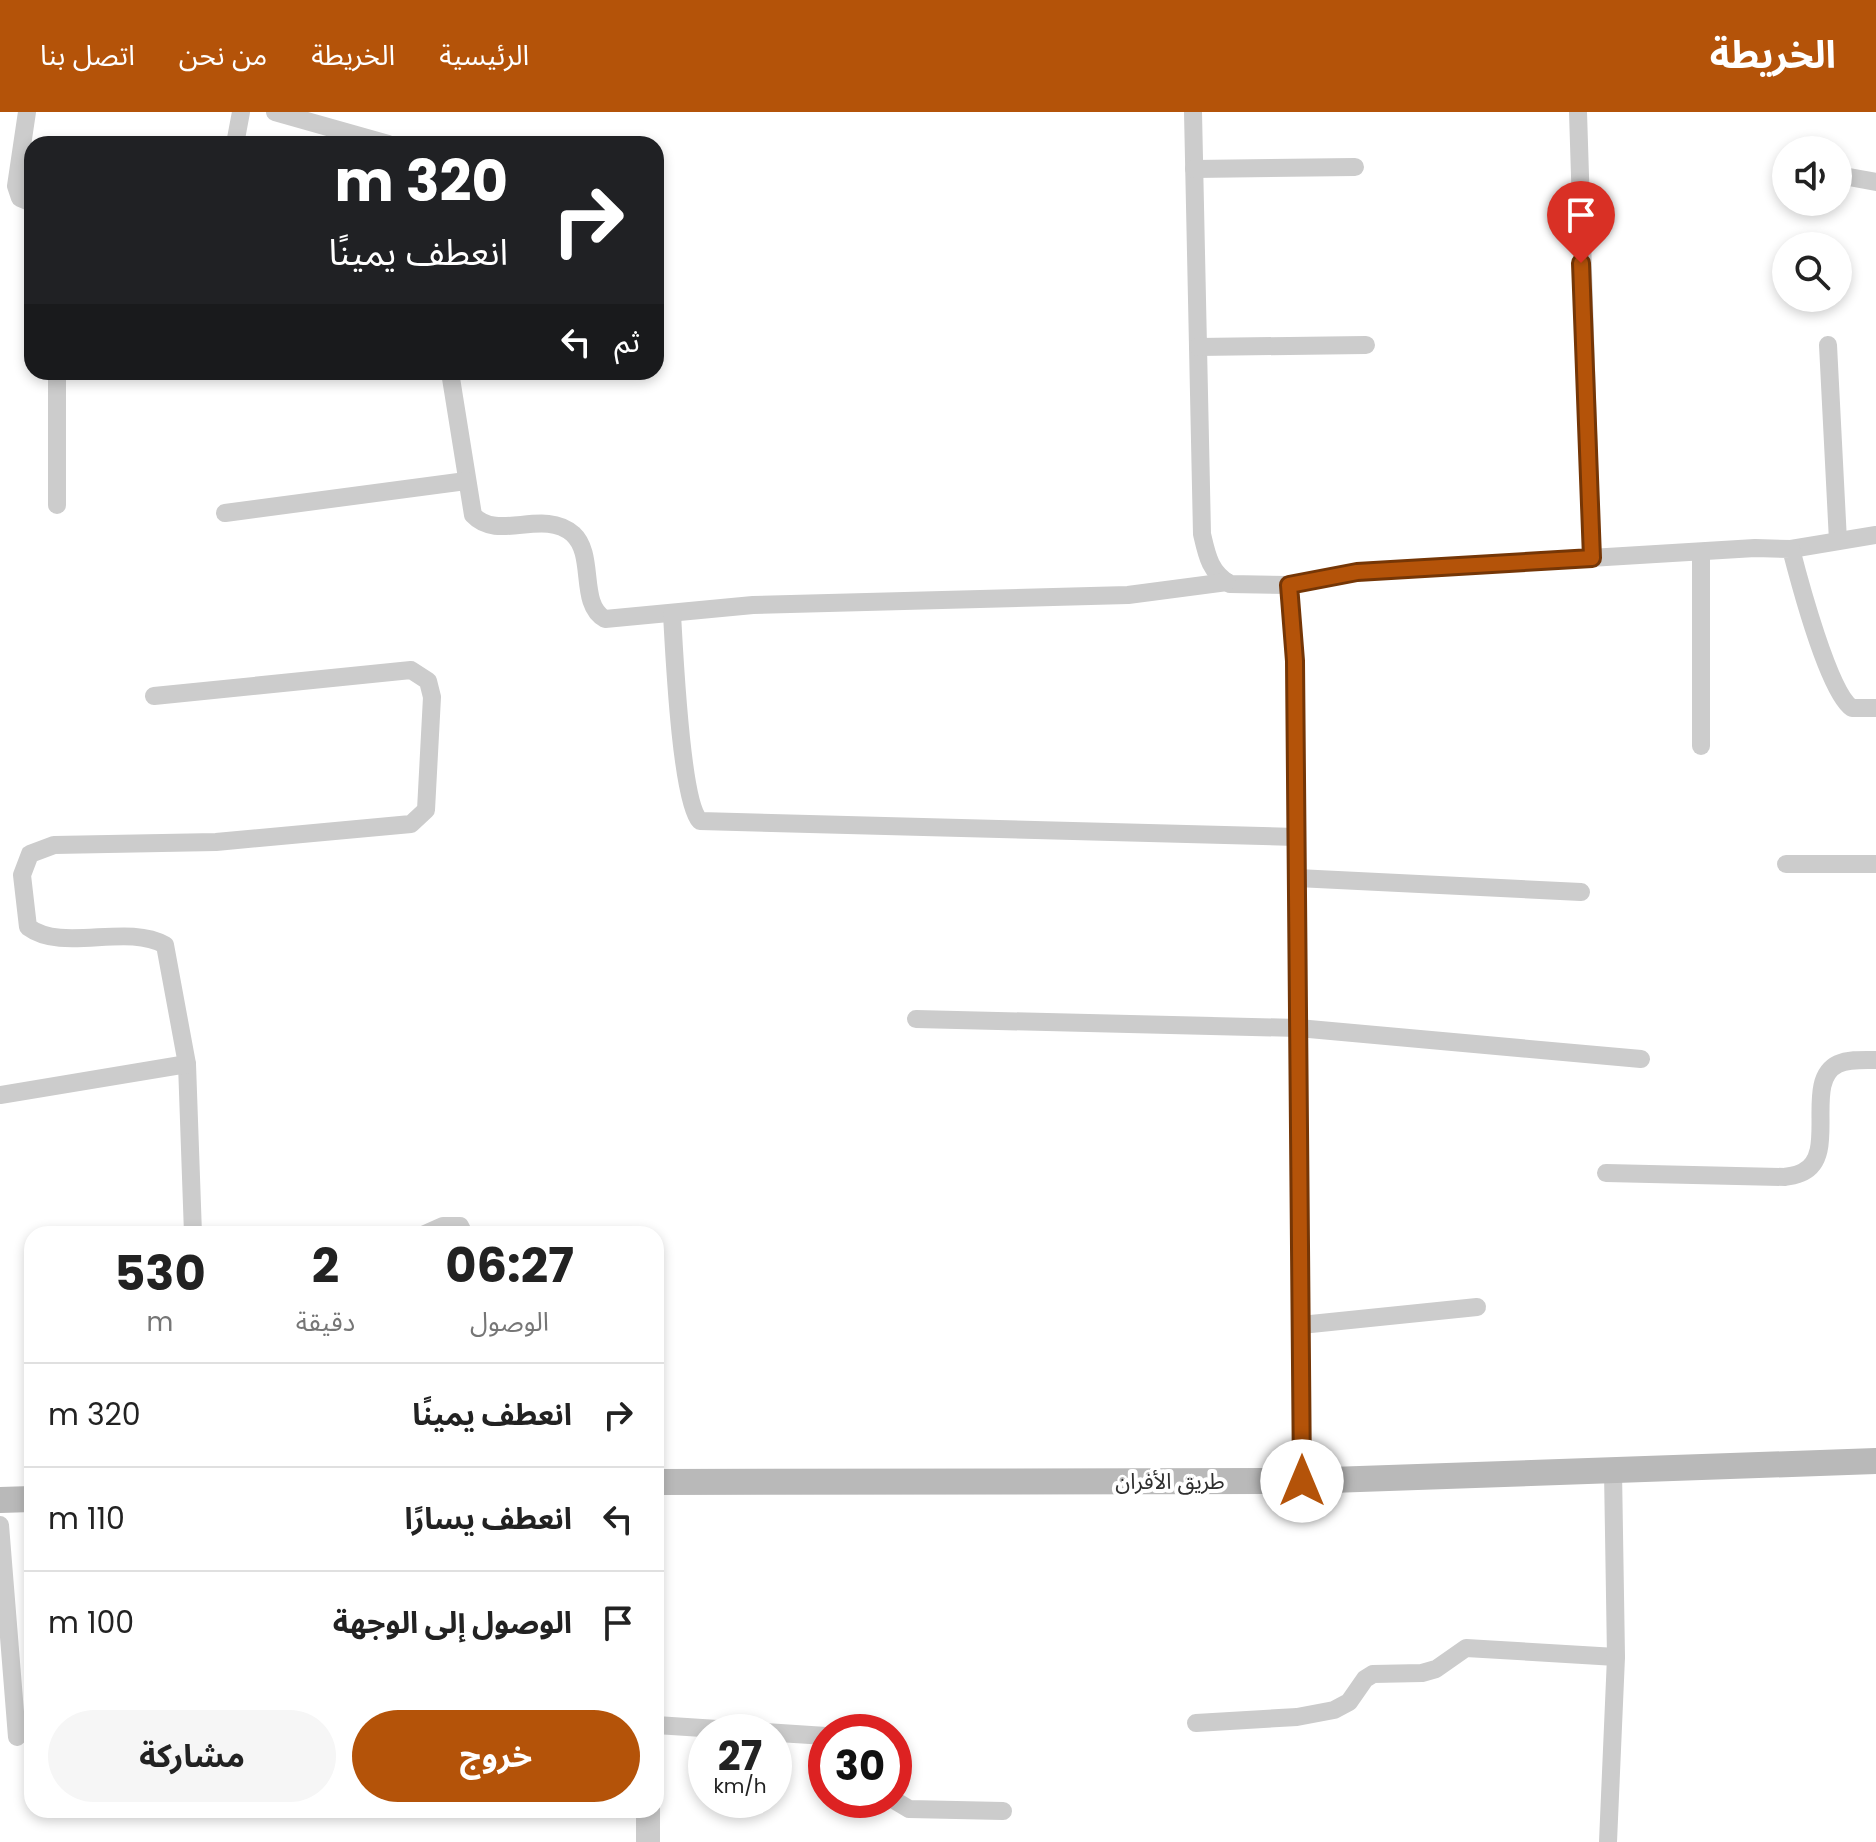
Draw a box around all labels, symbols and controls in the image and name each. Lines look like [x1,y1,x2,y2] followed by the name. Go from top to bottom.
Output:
[1710,28,1836,81] text: الخريطة
[40,36,135,75] text: اتصل بنا
[179,36,267,75] text: من نحن
[311,36,395,75] text: الخريطة
[439,36,529,75] text: الرئيسية
[1772,136,1852,312] map controls
[1772,136,1852,216] button: sound
[334,142,508,221] text: 320 m
[536,168,640,272] icon: right
[1547,181,1615,263] pin
[1559,193,1603,237] icon: arrive
[328,227,508,278] text: انعطف يمينًا
[1772,232,1852,312] button: search
[554,320,598,364] icon: left
[614,320,640,363] text: ثم
[312,1232,339,1299] text: 2
[445,1232,574,1299] text: 06:27
[114,1240,206,1307] text: 530
[147,1304,173,1340] text: m
[296,1304,355,1340] text: دقيقة
[470,1304,549,1340] text: الوصول
[48,1393,141,1436] text: 320 m
[412,1393,572,1436] text: انعطف يمينًا
[596,1393,640,1437] icon: right
[1260,1439,1344,1523] position arrow
[1115,1466,1225,1497] street label: طريق الأفران
[48,1497,125,1540] text: 110 m
[404,1497,572,1540] text: انعطف يسارًا
[596,1497,640,1541] icon: left
[48,1601,134,1644] text: 100 m
[333,1601,572,1644] text: الوصول إلى الوجهة
[596,1601,640,1645] icon: arrive
[48,1710,336,1802] button: مشاركة
[352,1710,640,1802] button: خروج
[808,1714,912,1818] speed limit sign: 30
[718,1728,762,1784] text: 27
[713,1772,767,1800] text: km/h

